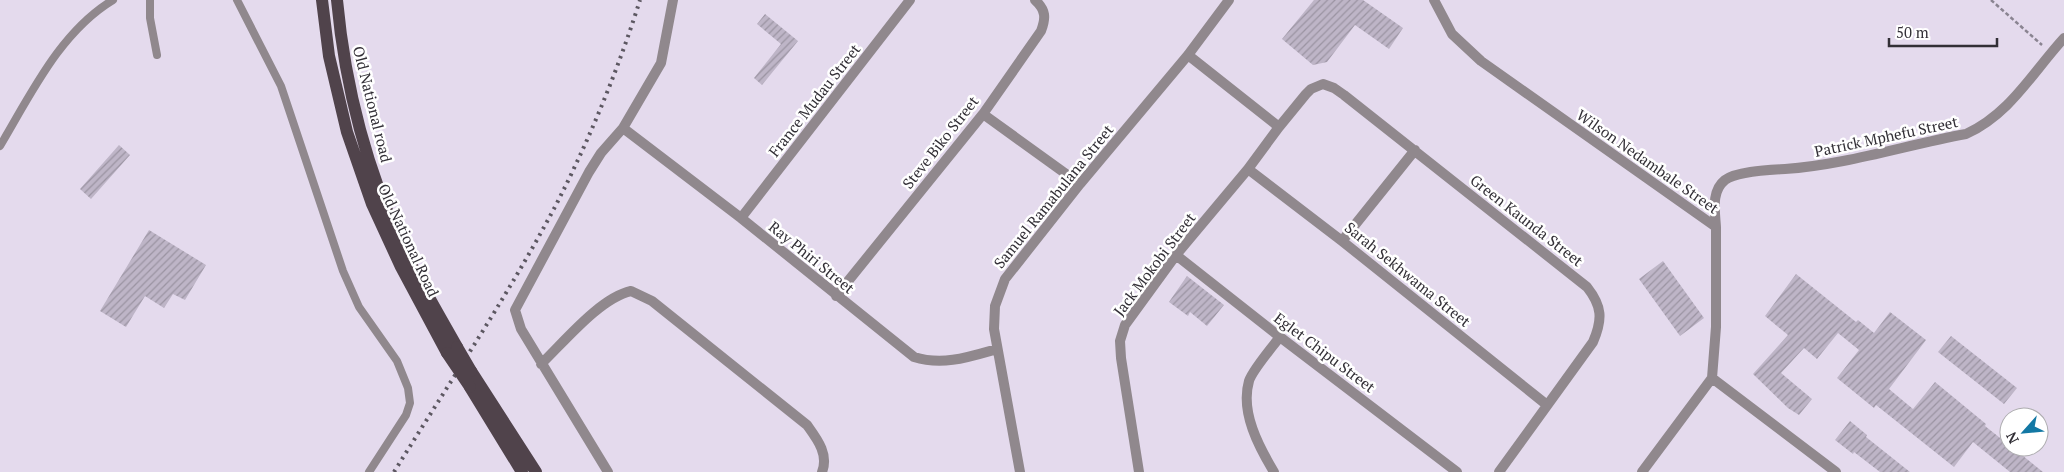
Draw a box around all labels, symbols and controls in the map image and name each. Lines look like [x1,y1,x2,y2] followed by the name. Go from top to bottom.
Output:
[1889,15,1996,47] scale bar
[1896,22,1929,42] text: 50 m
[764,39,865,161] street label: France Mudau Street
[349,44,397,164] street label: Old National road
[897,91,983,193] street label: Steve Biko Street
[1573,104,1723,218] street label: Wilson Nedambale Street
[1813,111,1960,161] street label: Patrick Mphefu Street
[989,120,1118,272] street label: Samuel Ramabulana Street
[1466,170,1588,271] street label: Green Kaunda Street
[374,180,444,300] street label: Old National Road
[1109,208,1200,320] street label: Jack Mokobi Street
[765,216,859,298] street label: Ray Phiri Street
[1341,217,1475,331] street label: Sarah Sekhwama Street
[1270,307,1380,397] street label: Eglet Chipu Street
[1999,407,2049,457] north arrow
[2001,429,2023,447] text: N

